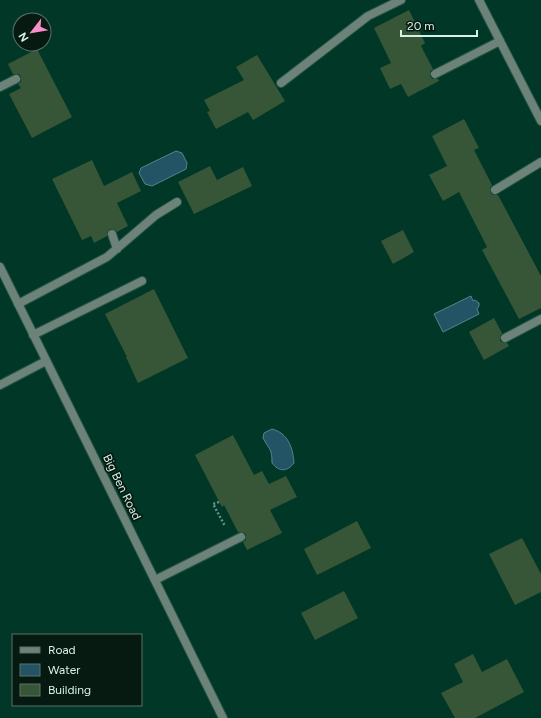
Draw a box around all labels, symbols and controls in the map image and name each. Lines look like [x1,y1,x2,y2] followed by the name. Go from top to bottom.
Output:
[12,12,52,52] north arrow
[401,12,477,38] scale bar
[407,19,435,33] text: 20 m
[16,30,32,44] text: N
[100,452,144,522] street label: Big Ben Road
[12,634,142,706] legend
[48,643,76,657] text: Road
[48,663,80,677] text: Water
[48,683,91,697] text: Building

